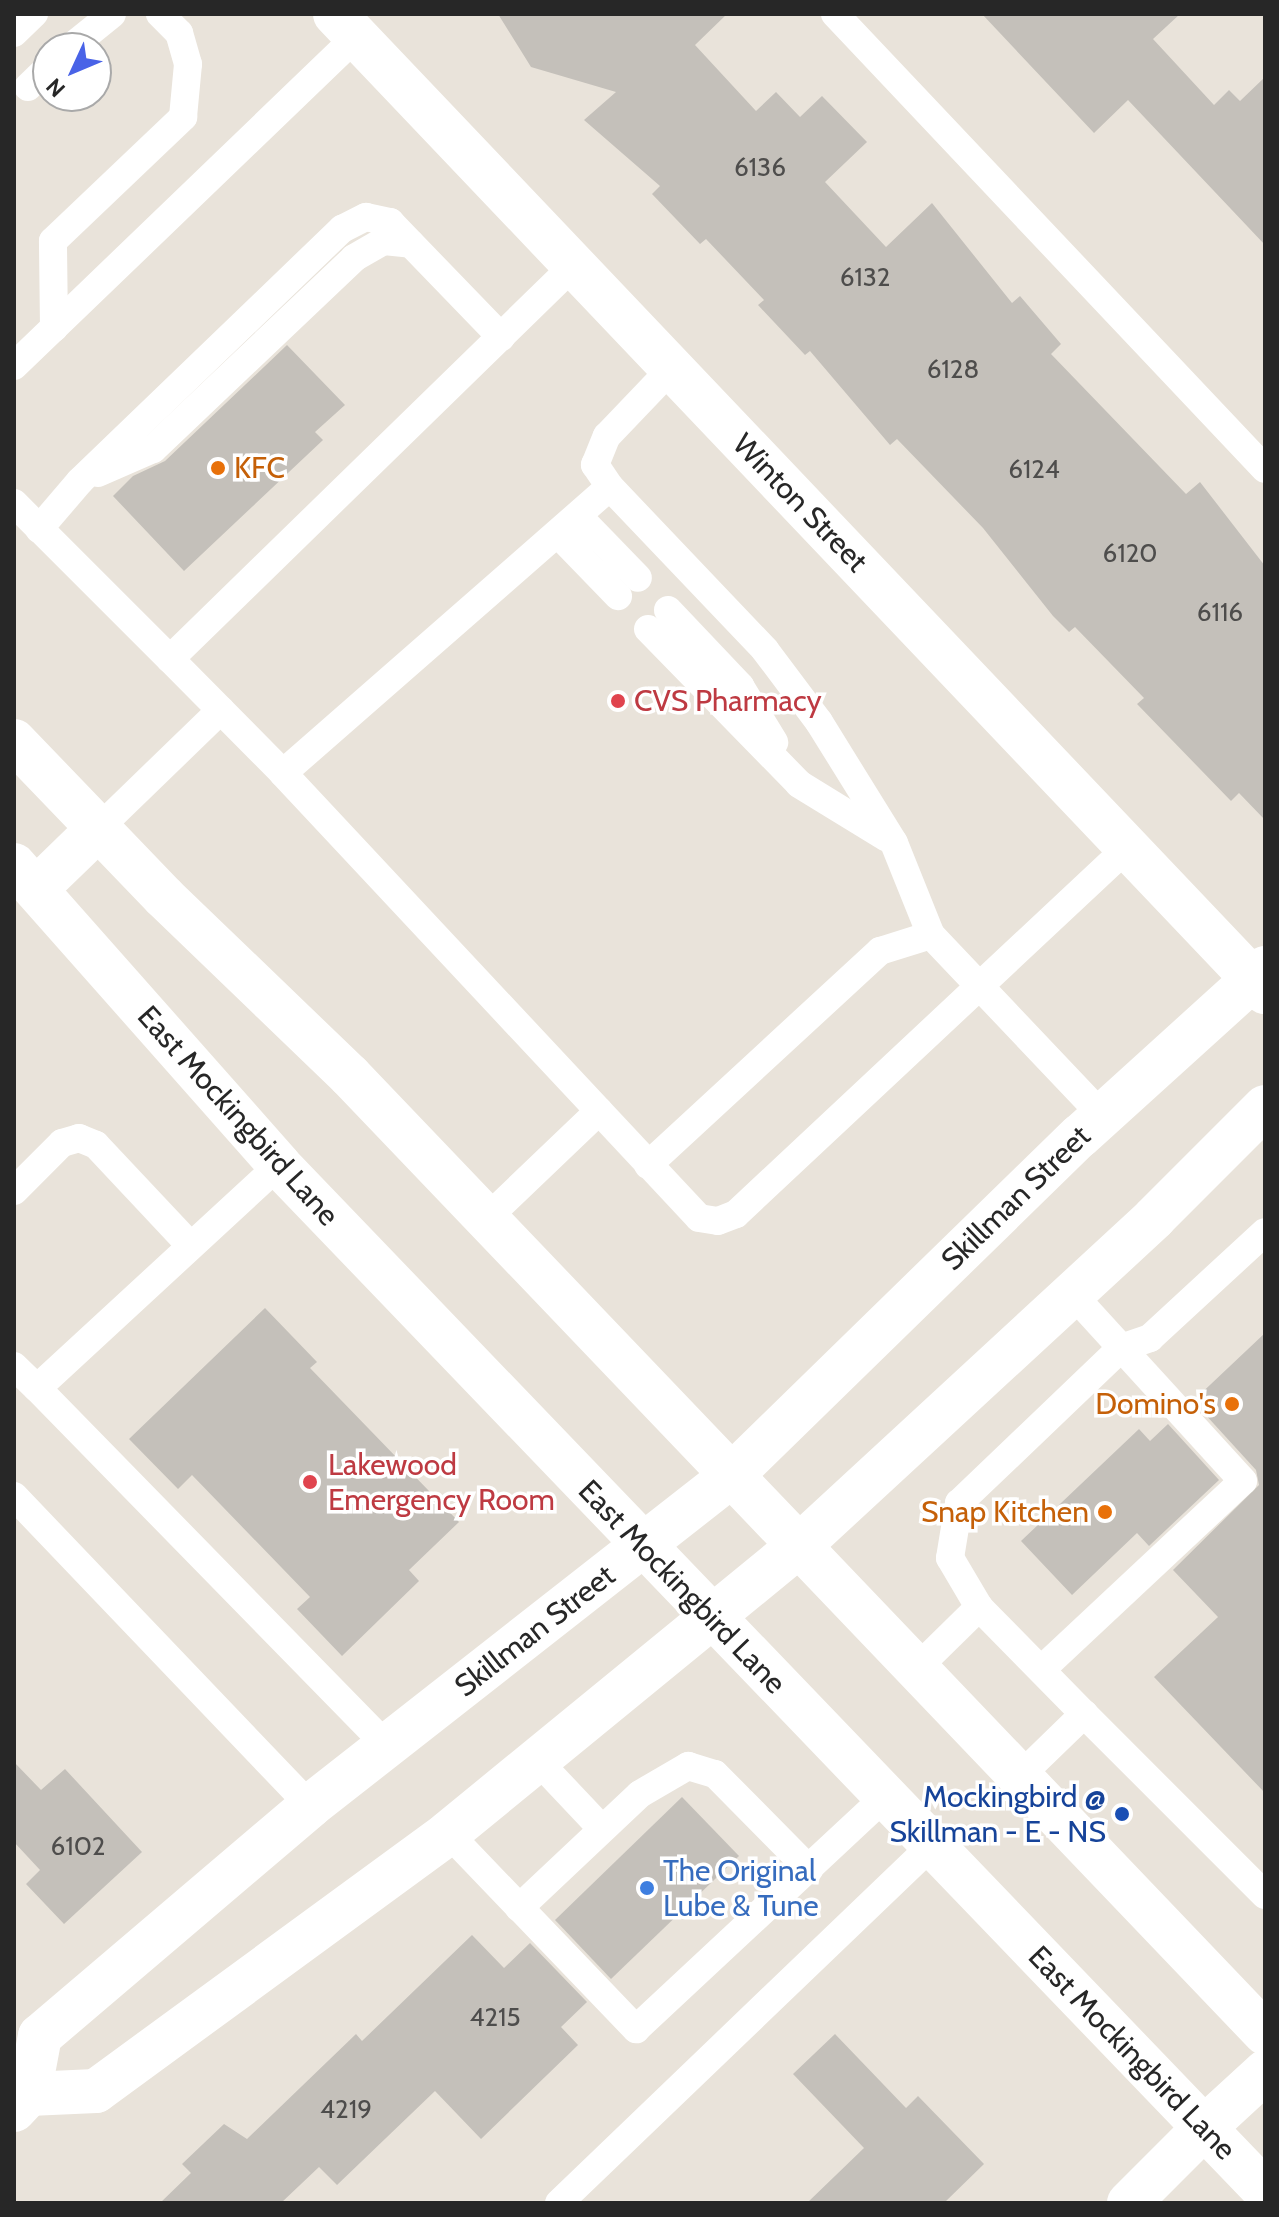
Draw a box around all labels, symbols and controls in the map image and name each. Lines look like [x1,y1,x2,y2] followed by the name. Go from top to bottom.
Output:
[32,32,112,112] north arrow
[41,73,71,103] text: N
[734,152,786,184] house number: 6136
[840,262,890,294] house number: 6132
[927,354,979,386] house number: 6128
[725,426,875,580] street label: Winton Street
[234,450,285,486] place label: KFC
[1008,454,1060,486] house number: 6124
[209,459,227,477] marker: KFC
[1103,538,1157,570] house number: 6120
[1197,597,1243,629] house number: 6116
[634,683,822,719] place label: CVS Pharmacy
[609,692,627,710] marker: CVS Pharmacy
[130,999,346,1233] street label: East Mockingbird Lane
[934,1118,1098,1278] street label: Skillman Street
[1095,1386,1216,1422] place label: Domino's
[1223,1395,1241,1413] marker: Domino's
[328,1447,555,1518] place label: Lakewood Emergency Room
[299,1471,321,1493] marker: Lakewood Emergency Room
[571,1473,793,1701] street label: East Mockingbird Lane
[921,1494,1089,1530] place label: Snap Kitchen
[1096,1503,1114,1521] marker: Snap Kitchen
[448,1558,622,1704] street label: Skillman Street
[890,1779,1106,1850] place label: Mockingbird @ Skillman - E - NS
[1113,1805,1131,1823] marker: Mockingbird @ Skillman - E - NS
[51,1831,105,1863] house number: 6102
[663,1853,819,1924] place label: The Original Lube & Tune
[638,1879,656,1897] marker: The Original Lube & Tune
[1021,1939,1243,2167] street label: East Mockingbird Lane
[469,2002,521,2034] house number: 4215
[320,2094,372,2126] house number: 4219

